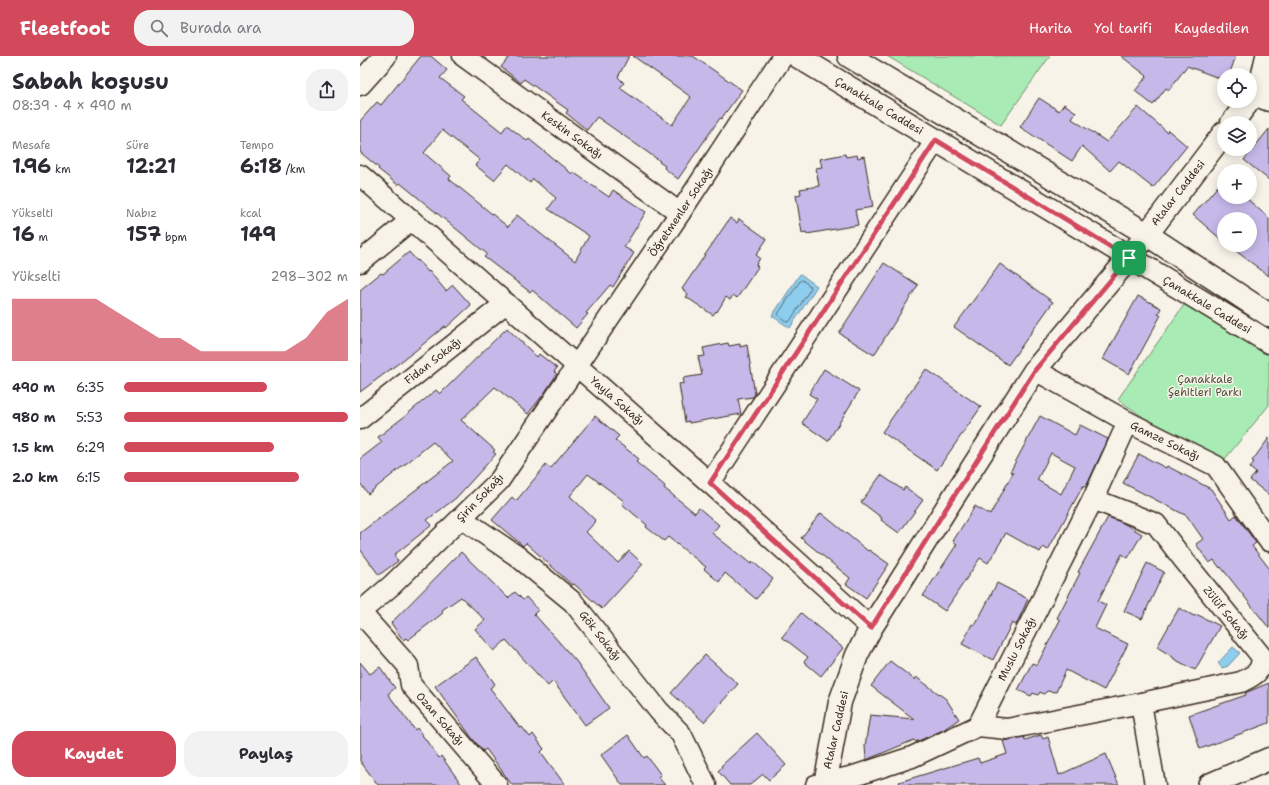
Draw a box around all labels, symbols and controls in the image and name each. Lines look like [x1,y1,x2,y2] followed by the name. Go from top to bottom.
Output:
[134,10,414,46] search box
[20,16,110,41] text: Fleetfoot
[148,17,170,39] icon: search
[180,18,261,38] text: Burada ara
[1029,19,1072,37] text: Harita
[1094,19,1152,37] text: Yol tarifi
[1174,19,1249,37] text: Kaydedilen
[12,67,169,96] text: Sabah koşusu
[1217,68,1257,252] map controls
[1217,68,1257,108] button: locate
[306,69,348,111] button: share
[832,74,926,138] street label: Çanakkale Caddesi
[12,97,132,114] text: 08:39 · 4 × 490 m
[538,108,606,162] street label: Keskin Sokağı
[1217,116,1257,156] button: layers
[12,138,50,153] text: Mesafe
[126,138,149,153] text: Süre
[240,138,274,153] text: Tempo
[12,153,51,179] text: 1.96
[126,153,176,179] text: 12:21
[240,153,282,179] text: 6:18
[1148,157,1208,229] street label: Atalar Caddesi
[51,162,71,177] text: km
[282,162,305,177] text: /km
[645,164,717,260] street label: Öğretmenler Sokağı
[1217,164,1257,204] button: +
[12,206,53,221] text: Yükselti
[126,206,157,221] text: Nabız
[240,206,261,221] text: kcal
[1217,212,1257,252] button: −
[12,221,35,247] text: 16
[126,221,161,247] text: 157
[240,221,276,247] text: 149
[35,230,48,245] text: m
[161,230,187,245] text: bpm
[1112,241,1146,275] pin
[1118,247,1140,269] icon: arrive
[12,268,61,285] text: Yükselti
[271,268,348,285] text: 298–302 m
[1160,273,1254,337] street label: Çanakkale Caddesi
[401,334,465,388] street label: Fidan Sokağı
[1168,372,1242,400] park label: Çanakkale Şehitleri Parkı
[587,373,647,429] street label: Yayla Sokağı
[12,379,55,396] text: 490 m
[76,379,104,396] text: 6:35
[12,409,56,426] text: 980 m
[76,409,103,426] text: 5:53
[1128,418,1202,464] street label: Gamze Sokağı
[12,439,54,456] text: 1.5 km
[76,439,105,456] text: 6:29
[12,469,58,486] text: 2.0 km
[76,469,100,486] text: 6:15
[453,470,507,526] street label: Şirin Sokağı
[1200,583,1252,643] street label: Zülüf Sokağı
[576,608,624,664] street label: Gök Sokağı
[994,614,1040,684] street label: Muslu Sokağı
[413,689,467,749] street label: Ozan Sokağı
[820,689,852,771] street label: Atalar Caddesi
[12,731,176,777] button: Kaydet
[184,731,348,777] button: Paylaş

